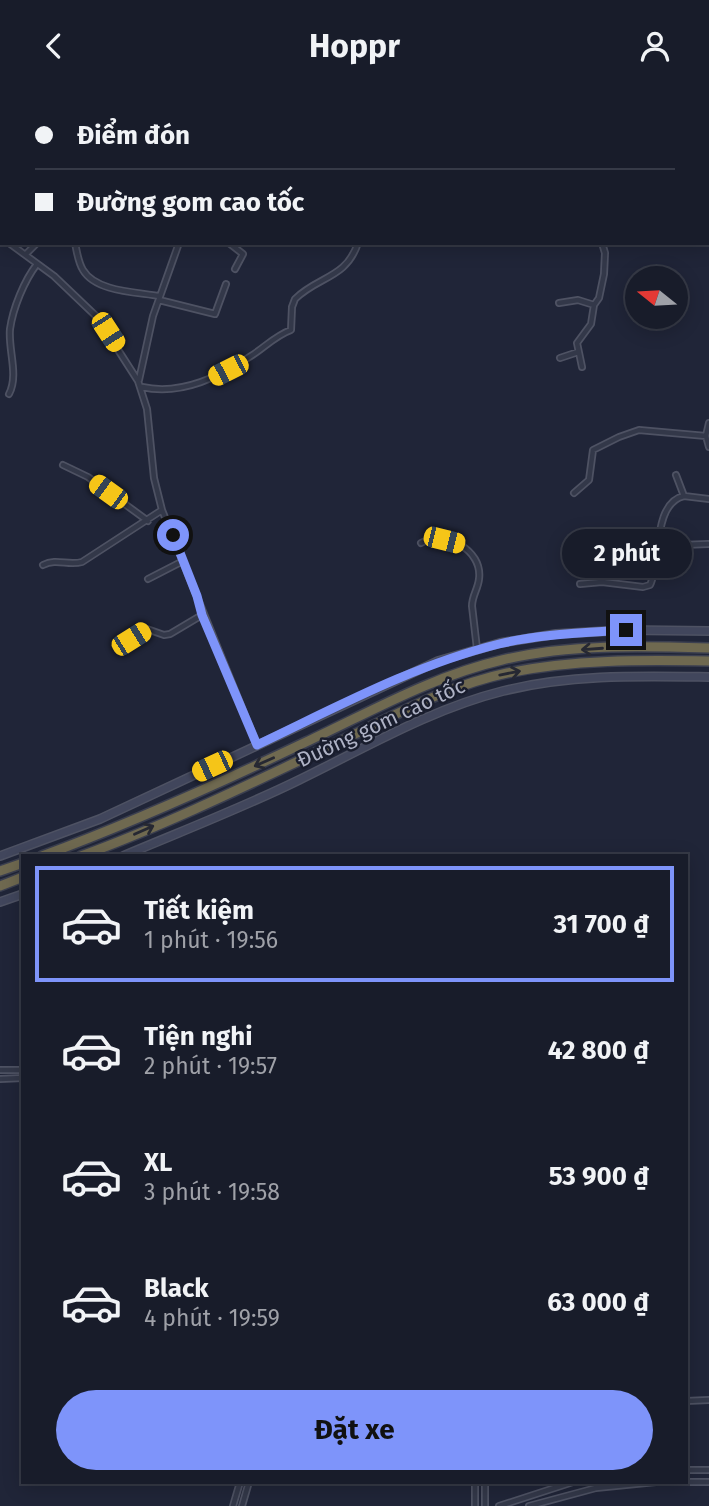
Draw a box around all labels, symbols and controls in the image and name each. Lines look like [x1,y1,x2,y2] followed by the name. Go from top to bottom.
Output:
[35,27,73,65] icon: back
[309,27,400,65] text: Hoppr
[636,27,674,65] icon: person
[77,120,190,151] text: Điểm đón
[77,187,304,218] text: Đường gom cao tốc
[625,266,688,329] north arrow
[625,266,688,329] map controls
[88,309,129,355] car
[205,351,252,389] car
[85,471,132,513] car
[157,519,189,551] route start
[422,525,467,555] car
[561,529,691,577] callout: 2 phút
[594,539,660,567] text: 2 phút
[610,614,642,646] route end
[108,619,155,659] car
[581,642,604,655] one-way arrow
[498,665,521,679] one-way arrow
[293,673,469,773] street label: Đường gom cao tốc
[189,748,236,784] car
[254,756,275,769] one-way arrow
[133,823,155,836] one-way arrow
[60,893,123,956] icon: car
[144,895,254,926] text: Tiết kiệm
[554,909,649,940] text: 31 700 ₫
[144,926,278,954] text: 1 phút · 19:56
[60,1019,123,1082] icon: car
[144,1021,253,1052] text: Tiện nghi
[548,1035,649,1066] text: 42 800 ₫
[144,1052,277,1080] text: 2 phút · 19:57
[60,1145,123,1208] icon: car
[144,1147,172,1178] text: XL
[549,1161,649,1192] text: 53 900 ₫
[144,1178,280,1206] text: 3 phút · 19:58
[60,1271,123,1334] icon: car
[144,1273,209,1304] text: Black
[547,1287,649,1318] text: 63 000 ₫
[144,1304,280,1332] text: 4 phút · 19:59
[56,1390,653,1470] button: Đặt xe

